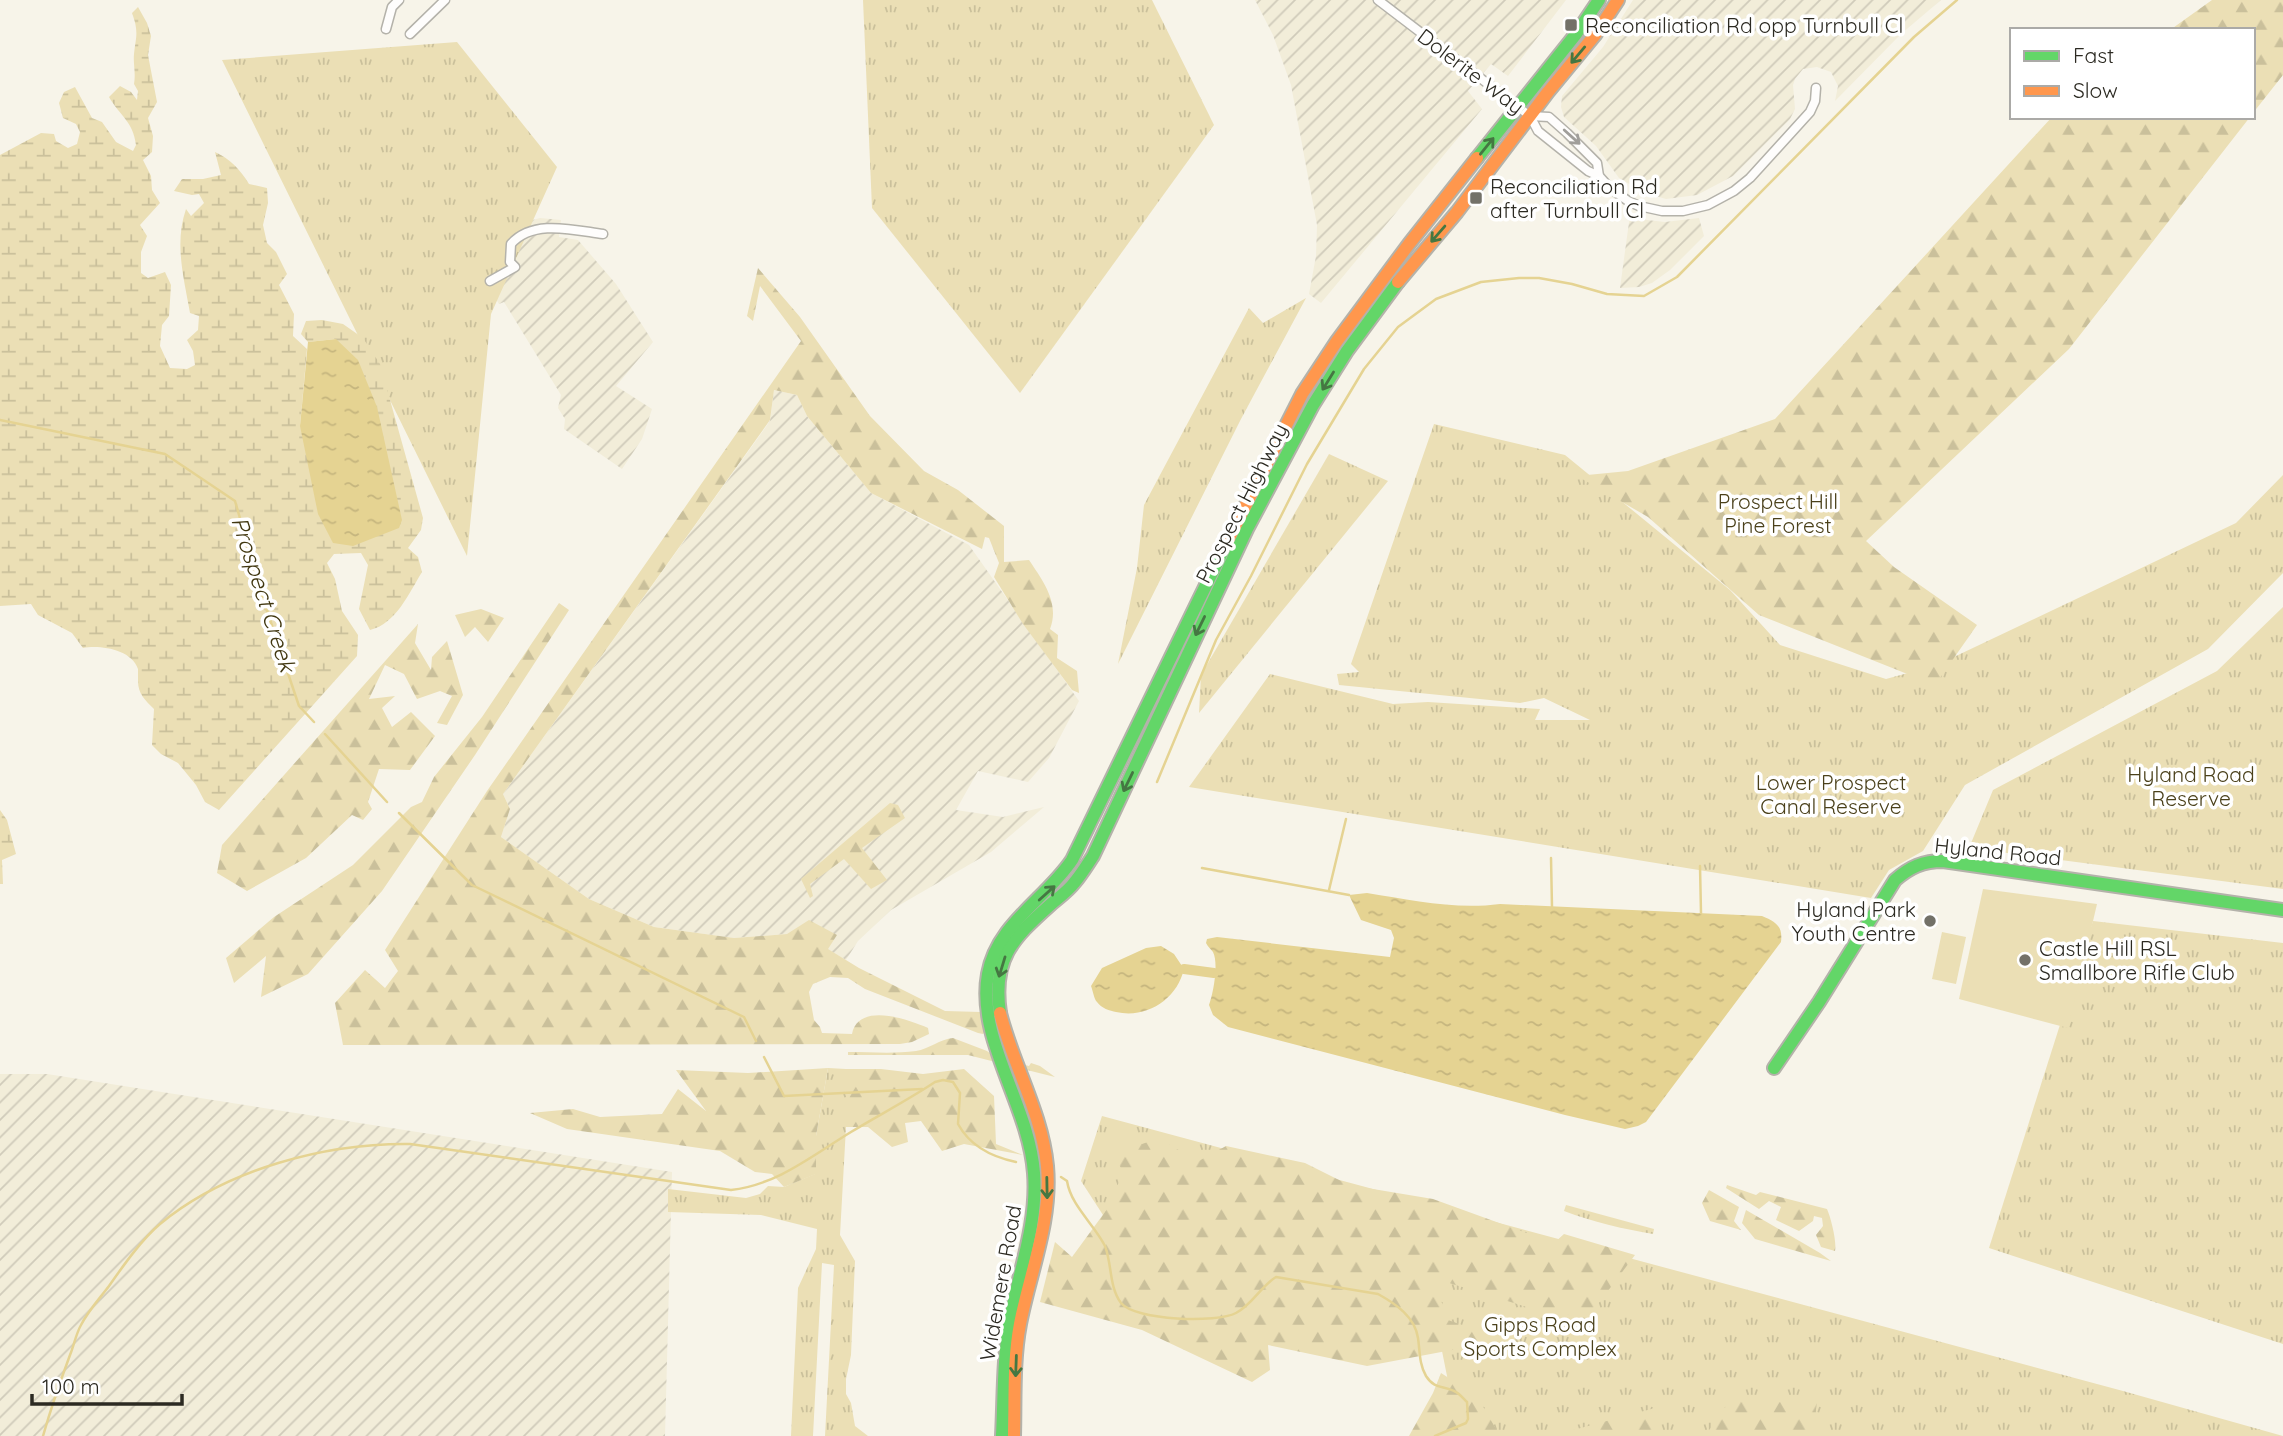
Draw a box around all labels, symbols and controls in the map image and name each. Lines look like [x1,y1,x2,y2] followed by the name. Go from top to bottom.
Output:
[1585,12,1903,38] place label: Reconciliation Rd opp Turnbull Cl
[1563,17,1579,33] marker: Reconciliation Rd opp Turnbull Cl
[1413,23,1529,119] street label: Dolerite Way
[2010,28,2255,119] legend
[2073,42,2114,68] text: Fast
[1570,46,1586,64] one-way arrow
[2073,77,2118,103] text: Slow
[1563,129,1581,145] one-way arrow
[1479,138,1495,156] one-way arrow
[1490,173,1658,223] place label: Reconciliation Rd after Turnbull Cl
[1468,190,1484,206] marker: Reconciliation Rd after Turnbull Cl
[1430,225,1446,243] one-way arrow
[1320,371,1335,390] one-way arrow
[1189,419,1293,587] street label: Prospect Highway
[1718,488,1838,538] park label: Prospect Hill Pine Forest
[225,513,303,677] water label: Prospect Creek
[1193,615,1207,636] one-way arrow
[2127,761,2255,811] park label: Hyland Road Reserve
[1756,769,1906,819] park label: Lower Prospect Canal Reserve
[1121,771,1135,792] one-way arrow
[1933,831,2063,871] street label: Hyland Road
[1038,885,1056,901] one-way arrow
[1791,896,1916,946] place label: Hyland Park Youth Centre
[1922,913,1938,929] marker: Hyland Park Youth Centre
[2039,935,2235,985] place label: Castle Hill RSL Smallbore Rifle Club
[2017,952,2033,968] marker: Castle Hill RSL Smallbore Rifle Club
[995,955,1008,977] one-way arrow
[1040,1176,1054,1199] one-way arrow
[974,1203,1026,1363] street label: Widemere Road
[1463,1311,1617,1361] park label: Gipps Road Sports Complex
[1010,1354,1023,1377] one-way arrow
[32,1362,182,1406] scale bar
[42,1373,100,1399] text: 100 m

